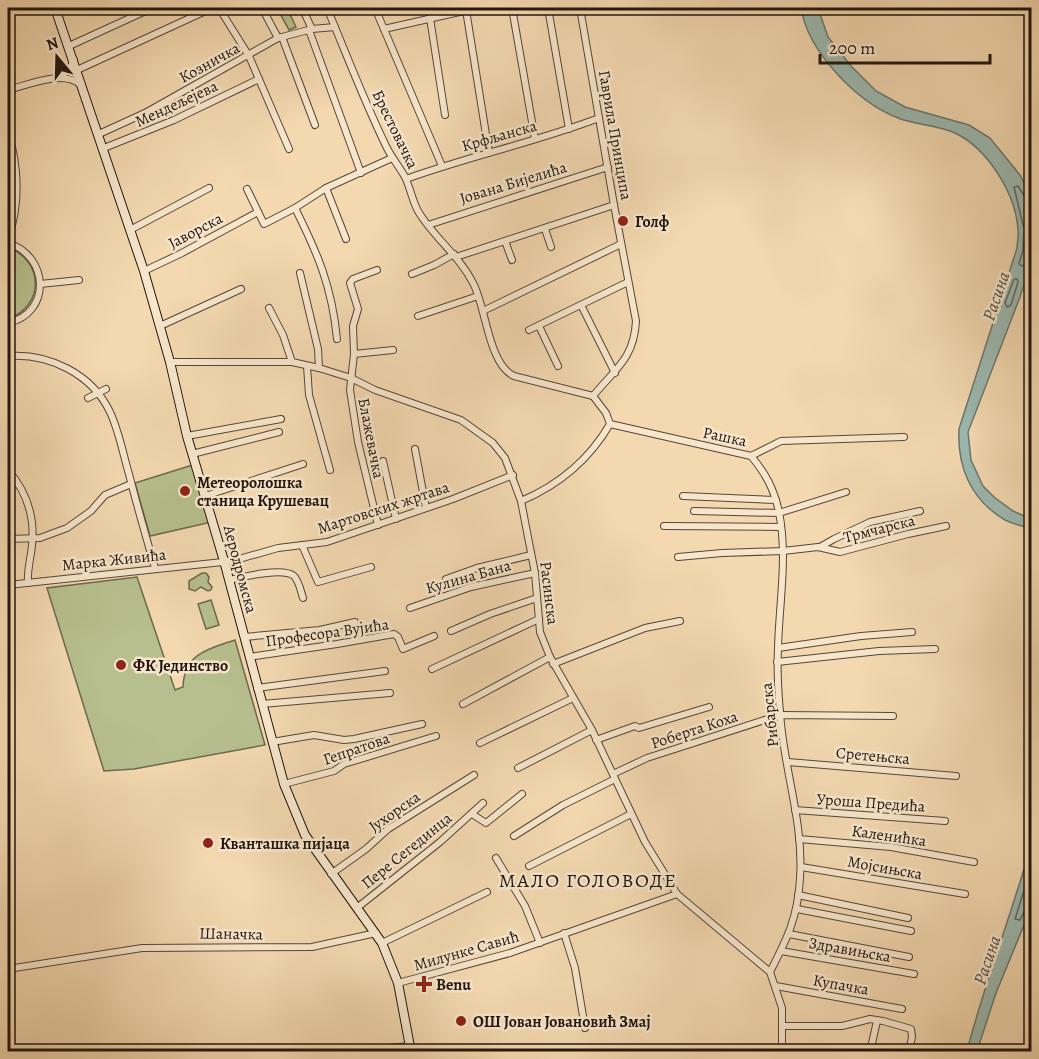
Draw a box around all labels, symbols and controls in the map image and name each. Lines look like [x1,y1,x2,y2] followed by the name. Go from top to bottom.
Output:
[27,27,87,87] north arrow
[820,27,990,65] scale bar
[43,31,62,56] text: N
[829,36,875,60] text: 200 m
[175,37,244,89] street label: Козничка
[593,69,637,202] street label: Гаврила Принципа
[131,75,222,133] street label: Мендељејева
[366,86,424,173] street label: Брестовачка
[459,115,540,157] street label: Крфљанска
[457,156,570,210] street label: Јована Бијелића
[164,207,227,254] street label: Јаворска
[635,211,670,233] place label: Голф
[616,214,630,228] marker: Голф
[976,268,1016,324] water label: Расина
[352,396,390,481] street label: Блажевачка
[701,422,749,452] street label: Рашка
[197,472,329,512] place label: Метеоролошка станица Крушевац
[315,476,453,540] street label: Мартовских жртава
[178,484,192,498] marker: Метеоролошка станица Крушевац
[841,509,918,548] street label: Трмчарска
[217,522,263,616] street label: Аеродромска
[61,544,168,576] street label: Марка Живића
[423,554,514,600] street label: Кулина Бана
[534,560,564,627] street label: Расинска
[264,613,391,653] street label: Професора Вујића
[133,655,228,677] place label: ФК Јединство
[114,658,128,672] marker: ФК Јединство
[756,681,784,748] street label: Рибарска
[648,705,741,754] street label: Роберта Коха
[320,727,393,771] street label: Гепратова
[835,742,911,770] street label: Сретењска
[364,786,425,838] street label: Јухорска
[816,788,927,818] street label: Уроша Предића
[357,807,457,894] street label: Пере Сегединца
[850,820,928,852] street label: Каленићка
[220,833,350,855] place label: Кванташка пијаца
[201,836,215,850] marker: Кванташка пијаца
[846,851,925,885] street label: Мојсињска
[499,867,677,894] district label: МАЛО ГОЛОВОДЕ
[199,922,264,946] street label: Шаначка
[411,925,522,977] street label: Милунке Савић
[807,932,893,968] street label: Здравињска
[967,932,1007,988] water label: Расина
[811,969,871,1001] street label: Купачка
[436,974,471,996] place label: Benu
[417,977,431,991] marker: Benu
[473,1011,651,1033] place label: ОШ Јован Јовановић Змај
[454,1014,468,1028] marker: ОШ Јован Јовановић Змај

